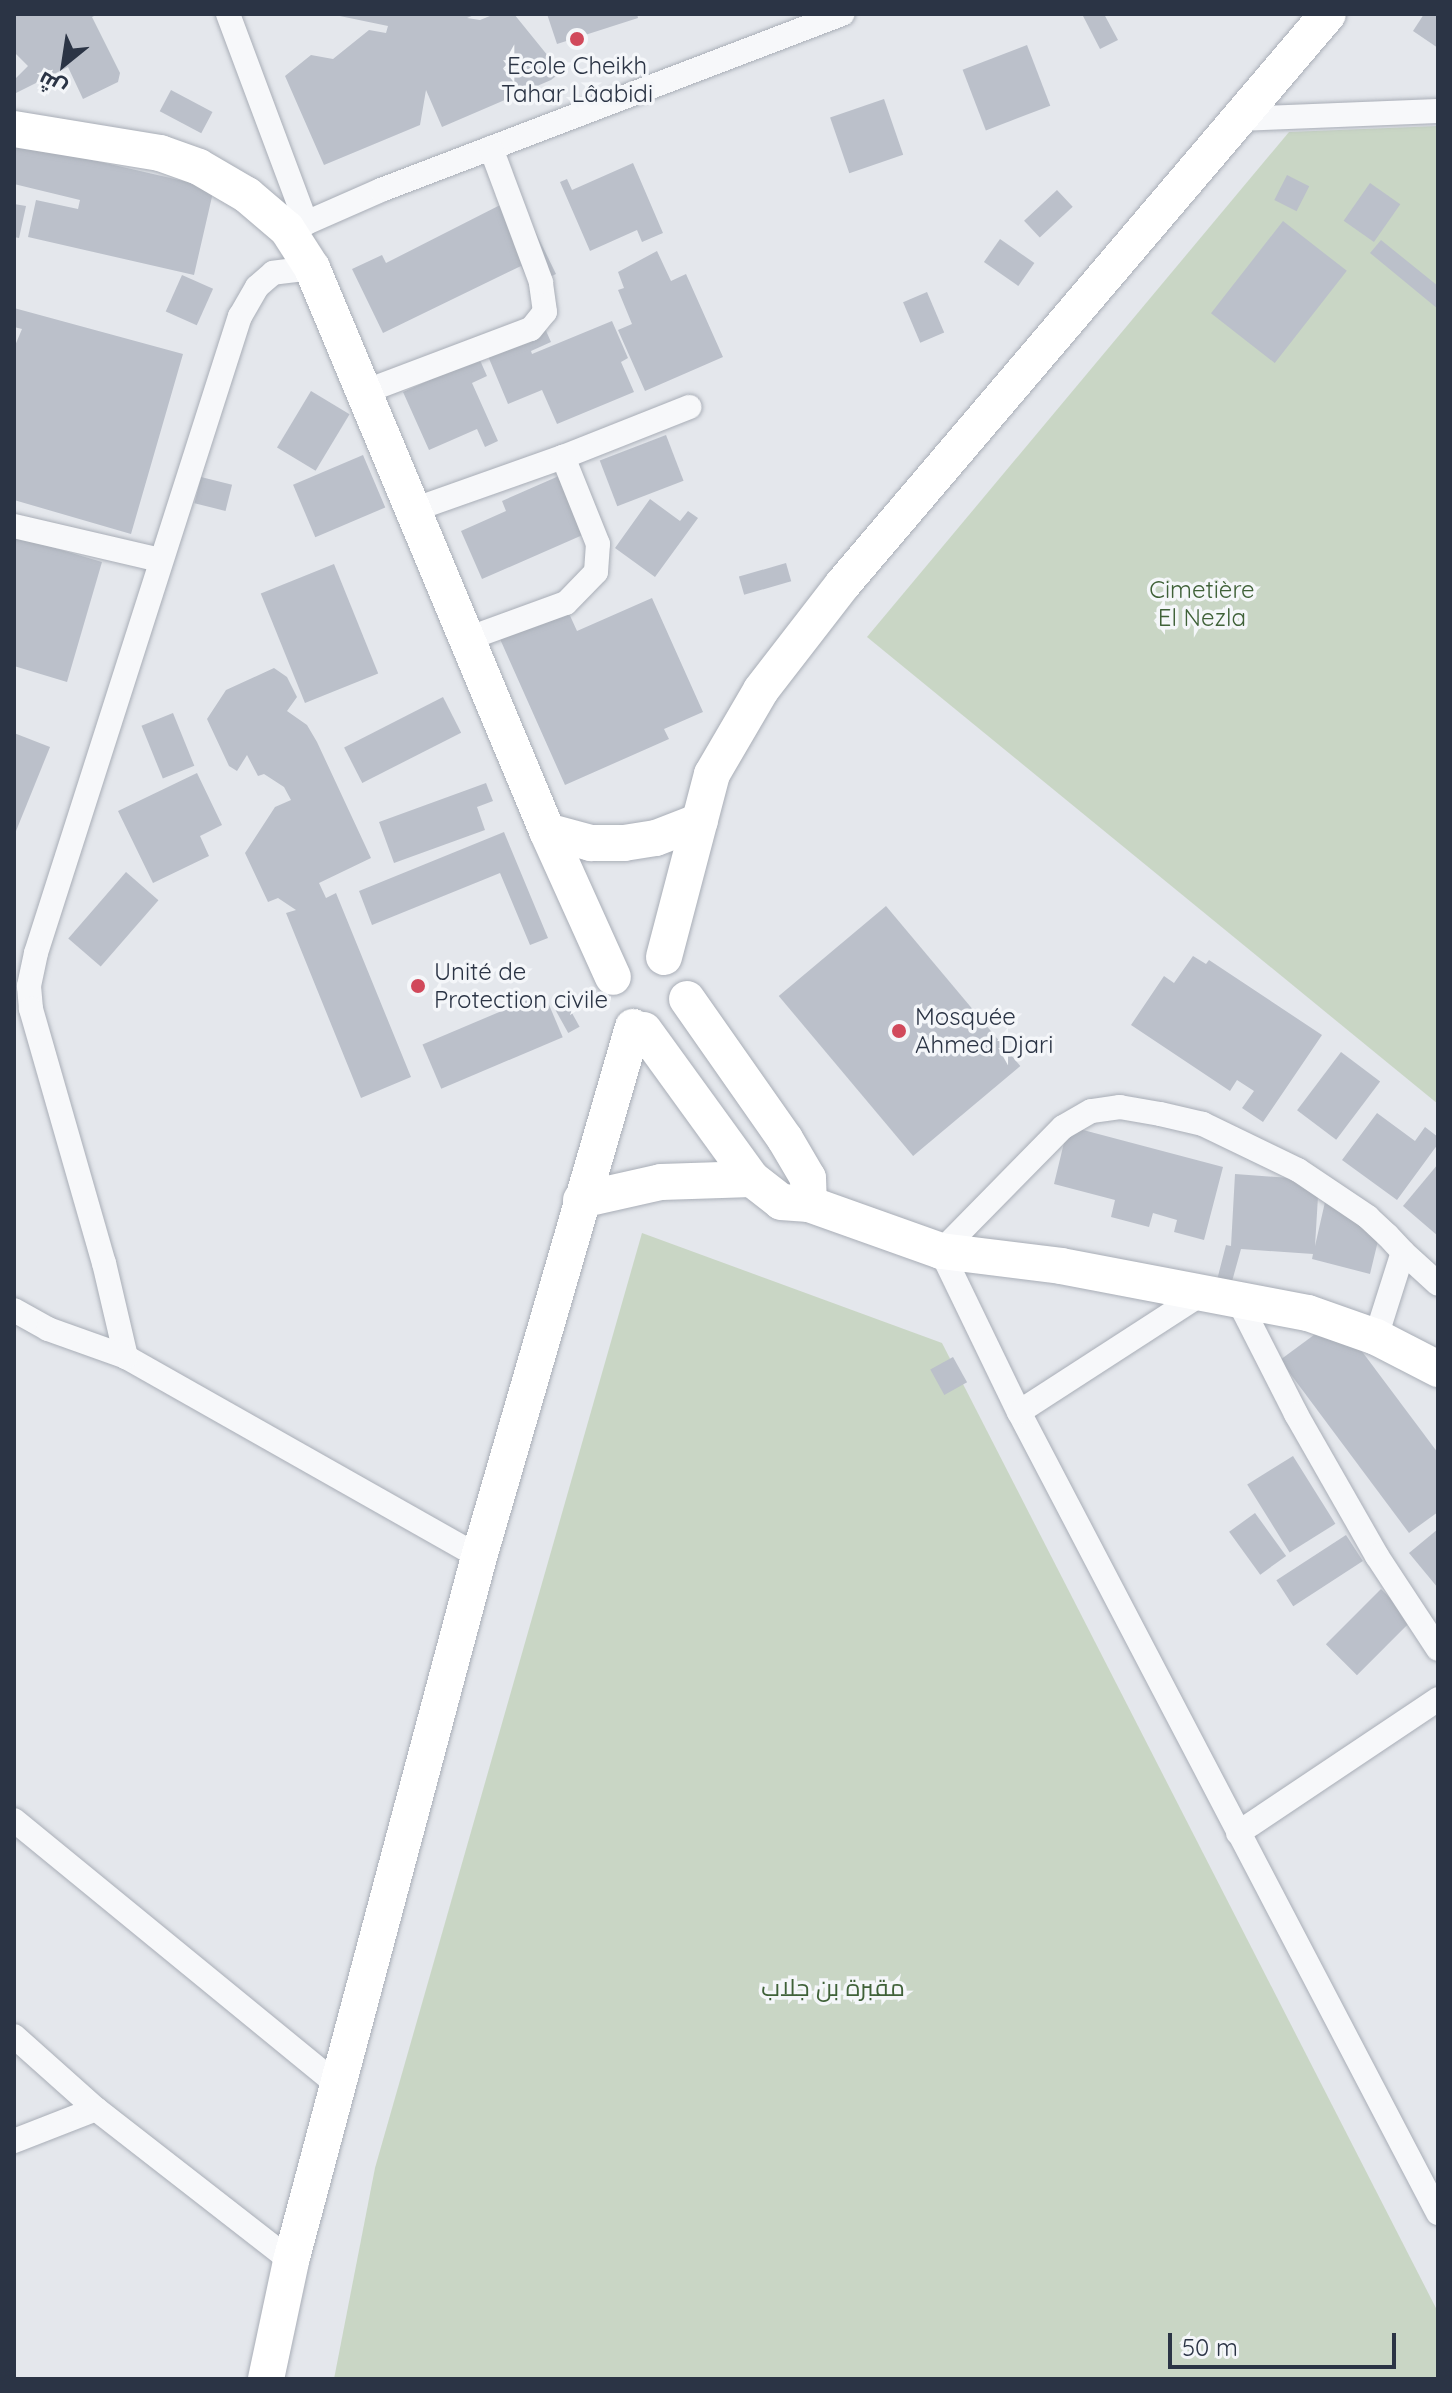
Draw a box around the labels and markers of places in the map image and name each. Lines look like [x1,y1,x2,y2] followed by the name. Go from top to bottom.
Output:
[568,30,586,48] marker: Ecole Cheikh Tahar Lâabidi
[501,52,653,108] place label: Ecole Cheikh Tahar Lâabidi
[434,958,608,1014] place label: Unité de Protection civile
[409,977,427,995] marker: Unité de Protection civile
[915,1003,1053,1059] place label: Mosquée Ahmed Djari
[890,1022,908,1040] marker: Mosquée Ahmed Djari

